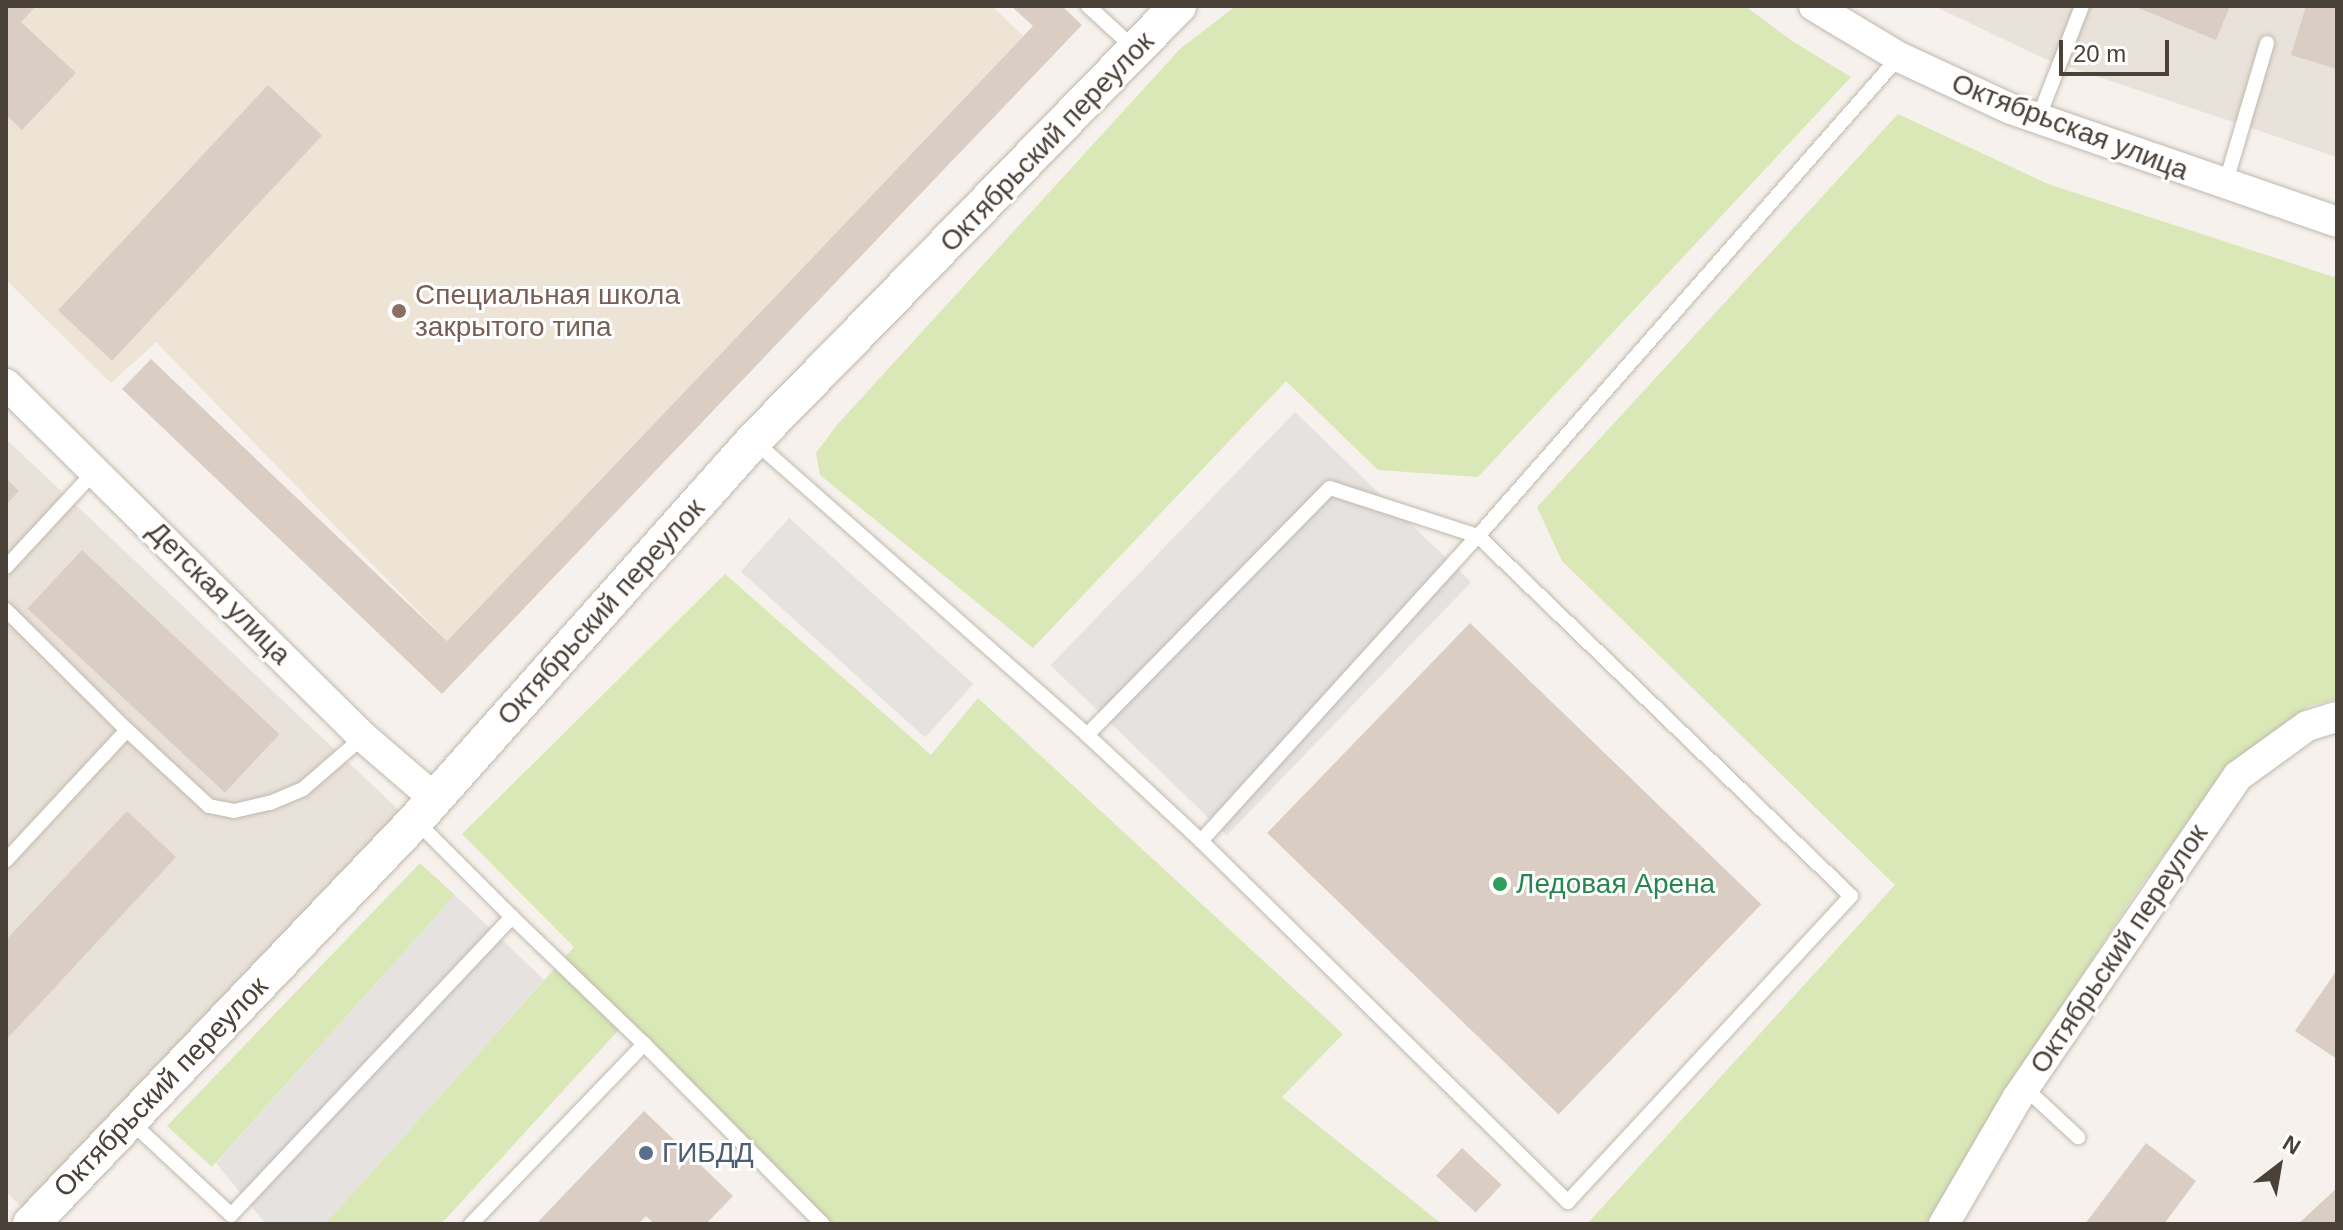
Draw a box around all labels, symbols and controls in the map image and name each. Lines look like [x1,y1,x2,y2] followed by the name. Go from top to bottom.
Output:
[2063,24,2173,74] scale bar
[933,25,1161,259] street label: Октябрьский переулок
[2073,40,2126,67] text: 20 m
[1947,66,2193,188] street label: Октябрьская улица
[415,278,680,344] place label: Специальная школа закрытого типа
[390,302,408,320] marker: Специальная школа закрытого типа
[490,492,712,732] street label: Октябрьский переулок
[140,514,298,672] street label: Детская улица
[2023,818,2215,1080] street label: Октябрьский переулок
[1516,867,1715,901] place label: Ледовая Арена
[1491,875,1509,893] marker: Ледовая Арена
[47,970,275,1204] street label: Октябрьский переулок
[2239,1126,2319,1206] north arrow
[2278,1130,2305,1160] text: N
[662,1136,754,1170] place label: ГИБДД
[637,1144,655,1162] marker: ГИБДД

